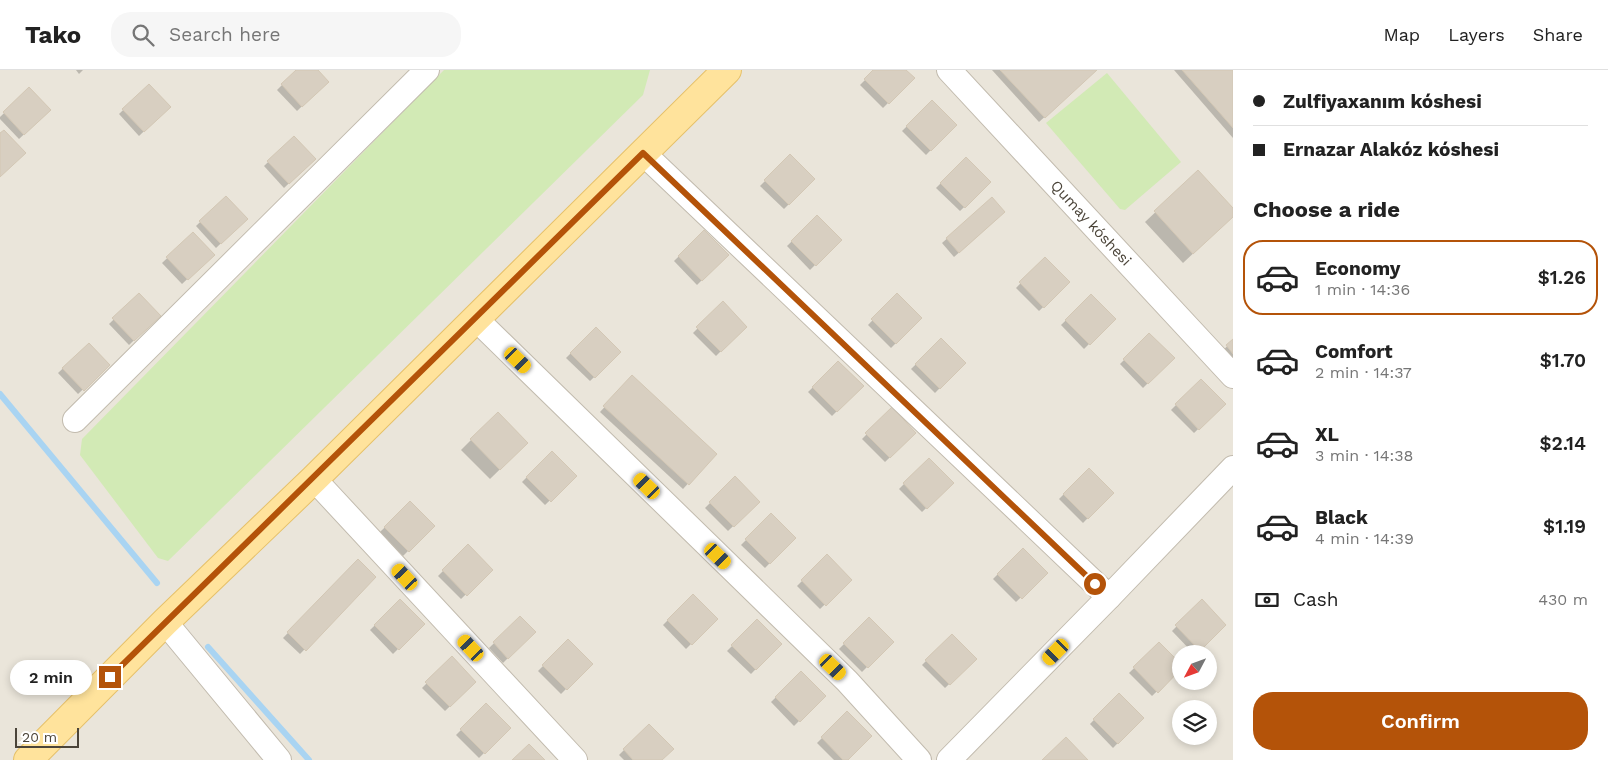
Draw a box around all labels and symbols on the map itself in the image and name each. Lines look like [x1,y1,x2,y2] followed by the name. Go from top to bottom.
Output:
[1047,177,1135,269] street label: Qumay kóshesi
[501,344,534,376] car
[630,470,663,502] car
[701,540,734,572] car
[389,561,420,593] car
[1084,573,1106,595] route start
[455,632,486,664] car
[1040,636,1071,668] car
[1172,645,1218,690] north arrow
[816,651,849,683] car
[10,660,92,694] callout: 2 min
[99,666,121,688] route end
[15,725,79,748] scale bar

